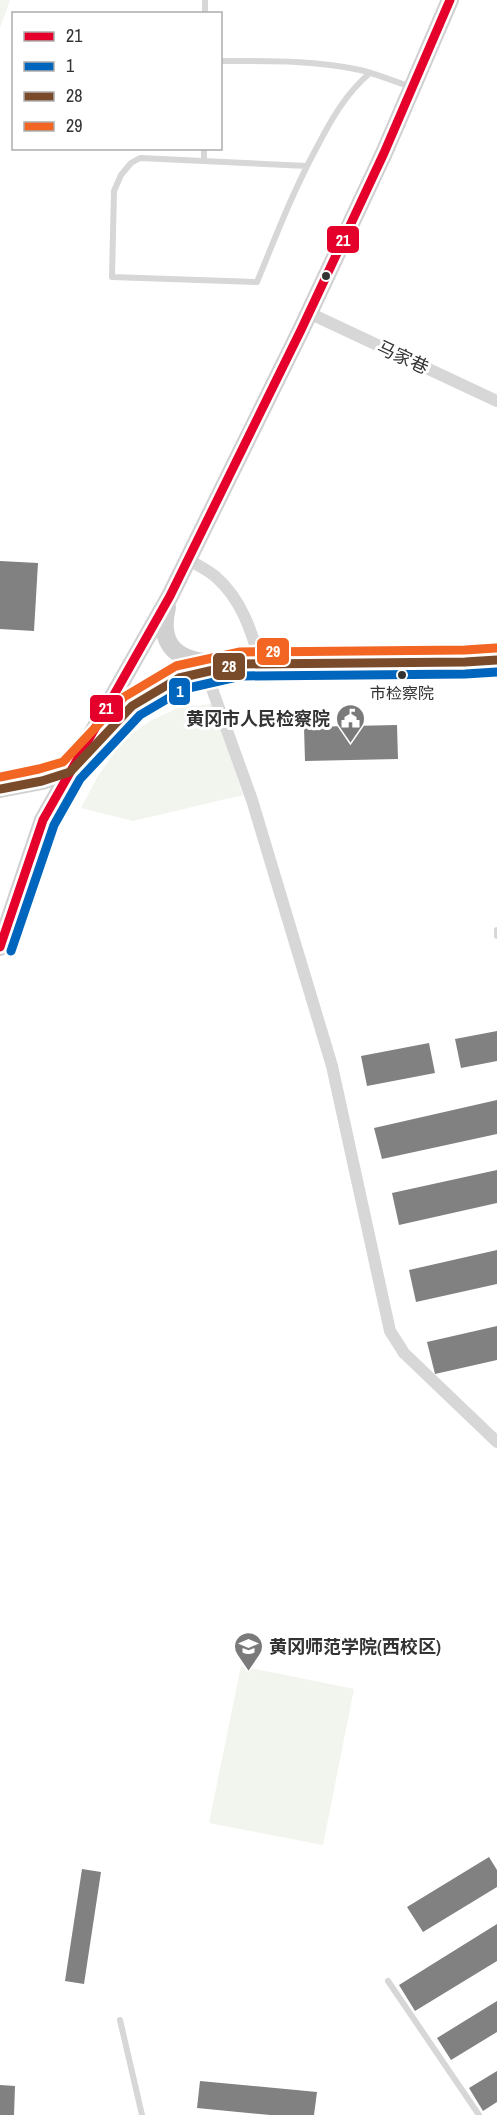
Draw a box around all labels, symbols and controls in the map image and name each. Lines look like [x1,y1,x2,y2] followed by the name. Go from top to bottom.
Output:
[12,12,222,150] legend
[66,23,83,48] text: 21
[66,53,75,78] text: 1
[66,83,82,108] text: 28
[66,113,82,138] text: 29
[326,225,360,254] line badge: 21
[336,229,351,251] text: 21
[320,270,332,282] unlabelled marker
[373,334,433,380] street label: 马家巷
[256,637,290,666] line badge: 29
[266,640,280,662] text: 29
[212,652,246,681] line badge: 28
[222,655,236,677] text: 28
[396,669,408,681] marker: 市检察院
[168,677,191,706] line badge: 1
[176,680,184,702] text: 1
[370,682,434,704] place label: 市检察院
[89,694,124,723] line badge: 21
[99,697,114,719] text: 21
[335,702,367,744] public building icon: 黄冈市人民检察院
[186,706,330,731] place label: 黄冈市人民检察院
[232,1630,264,1672] school or university icon: 黄冈师范学院(西校区)
[269,1634,441,1659] place label: 黄冈师范学院(西校区)

